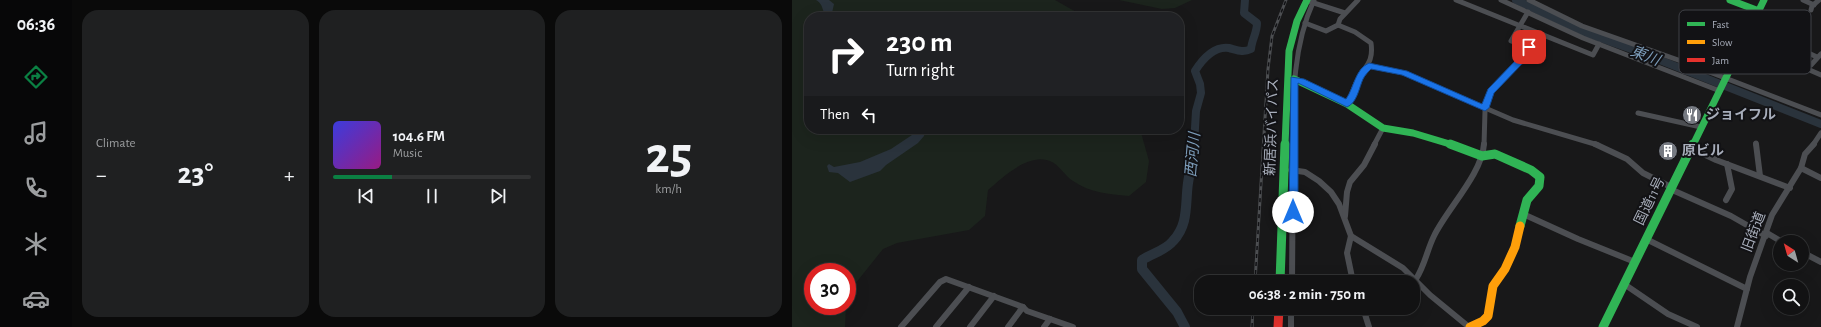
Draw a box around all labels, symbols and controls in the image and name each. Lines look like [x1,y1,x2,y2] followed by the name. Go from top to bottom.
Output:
[1679,10,1811,74] legend
[17,16,55,34] text: 06:36
[1712,19,1730,30] text: Fast
[820,28,872,80] icon: right
[886,29,953,57] text: 230 m
[1512,30,1546,64] pin
[1518,36,1540,58] icon: arrive
[1712,37,1733,48] text: Slow
[1628,43,1664,69] water label: 東川
[1712,55,1729,66] text: Jam
[886,62,955,80] text: Turn right
[22,63,50,91] icon: directions
[1262,78,1281,176] street label: 新居浜バイパス
[858,104,880,126] icon: left
[1681,104,1703,126] restaurant icon: ジョイフル
[820,107,850,122] text: Then
[1706,107,1776,122] place label: ジョイフル
[22,119,50,147] icon: music
[393,129,445,144] text: 104.6 FM
[645,130,692,182] text: 25
[1183,130,1203,178] water label: 西河川
[96,137,135,150] text: Climate
[1657,140,1679,162] building icon: 原ビル
[1682,143,1724,158] place label: 原ビル
[393,147,422,160] text: Music
[177,159,213,189] text: 23°
[96,164,107,186] text: −
[284,164,295,186] text: +
[22,174,50,202] icon: phone
[1631,174,1668,227] street label: 国道11号
[655,183,682,196] text: km/h
[355,185,377,207] icon: previous
[421,185,443,207] icon: pause
[487,185,509,207] icon: next
[1272,191,1314,233] position arrow
[1739,210,1768,254] street label: 旧街道
[22,230,50,258] icon: climate
[1773,235,1809,271] north arrow
[1773,235,1809,315] map controls
[804,263,856,315] speed limit sign: 30
[1773,279,1809,315] button: search
[22,285,50,313] icon: car
[1249,287,1365,302] text: 06:38 · 2 min · 750 m

